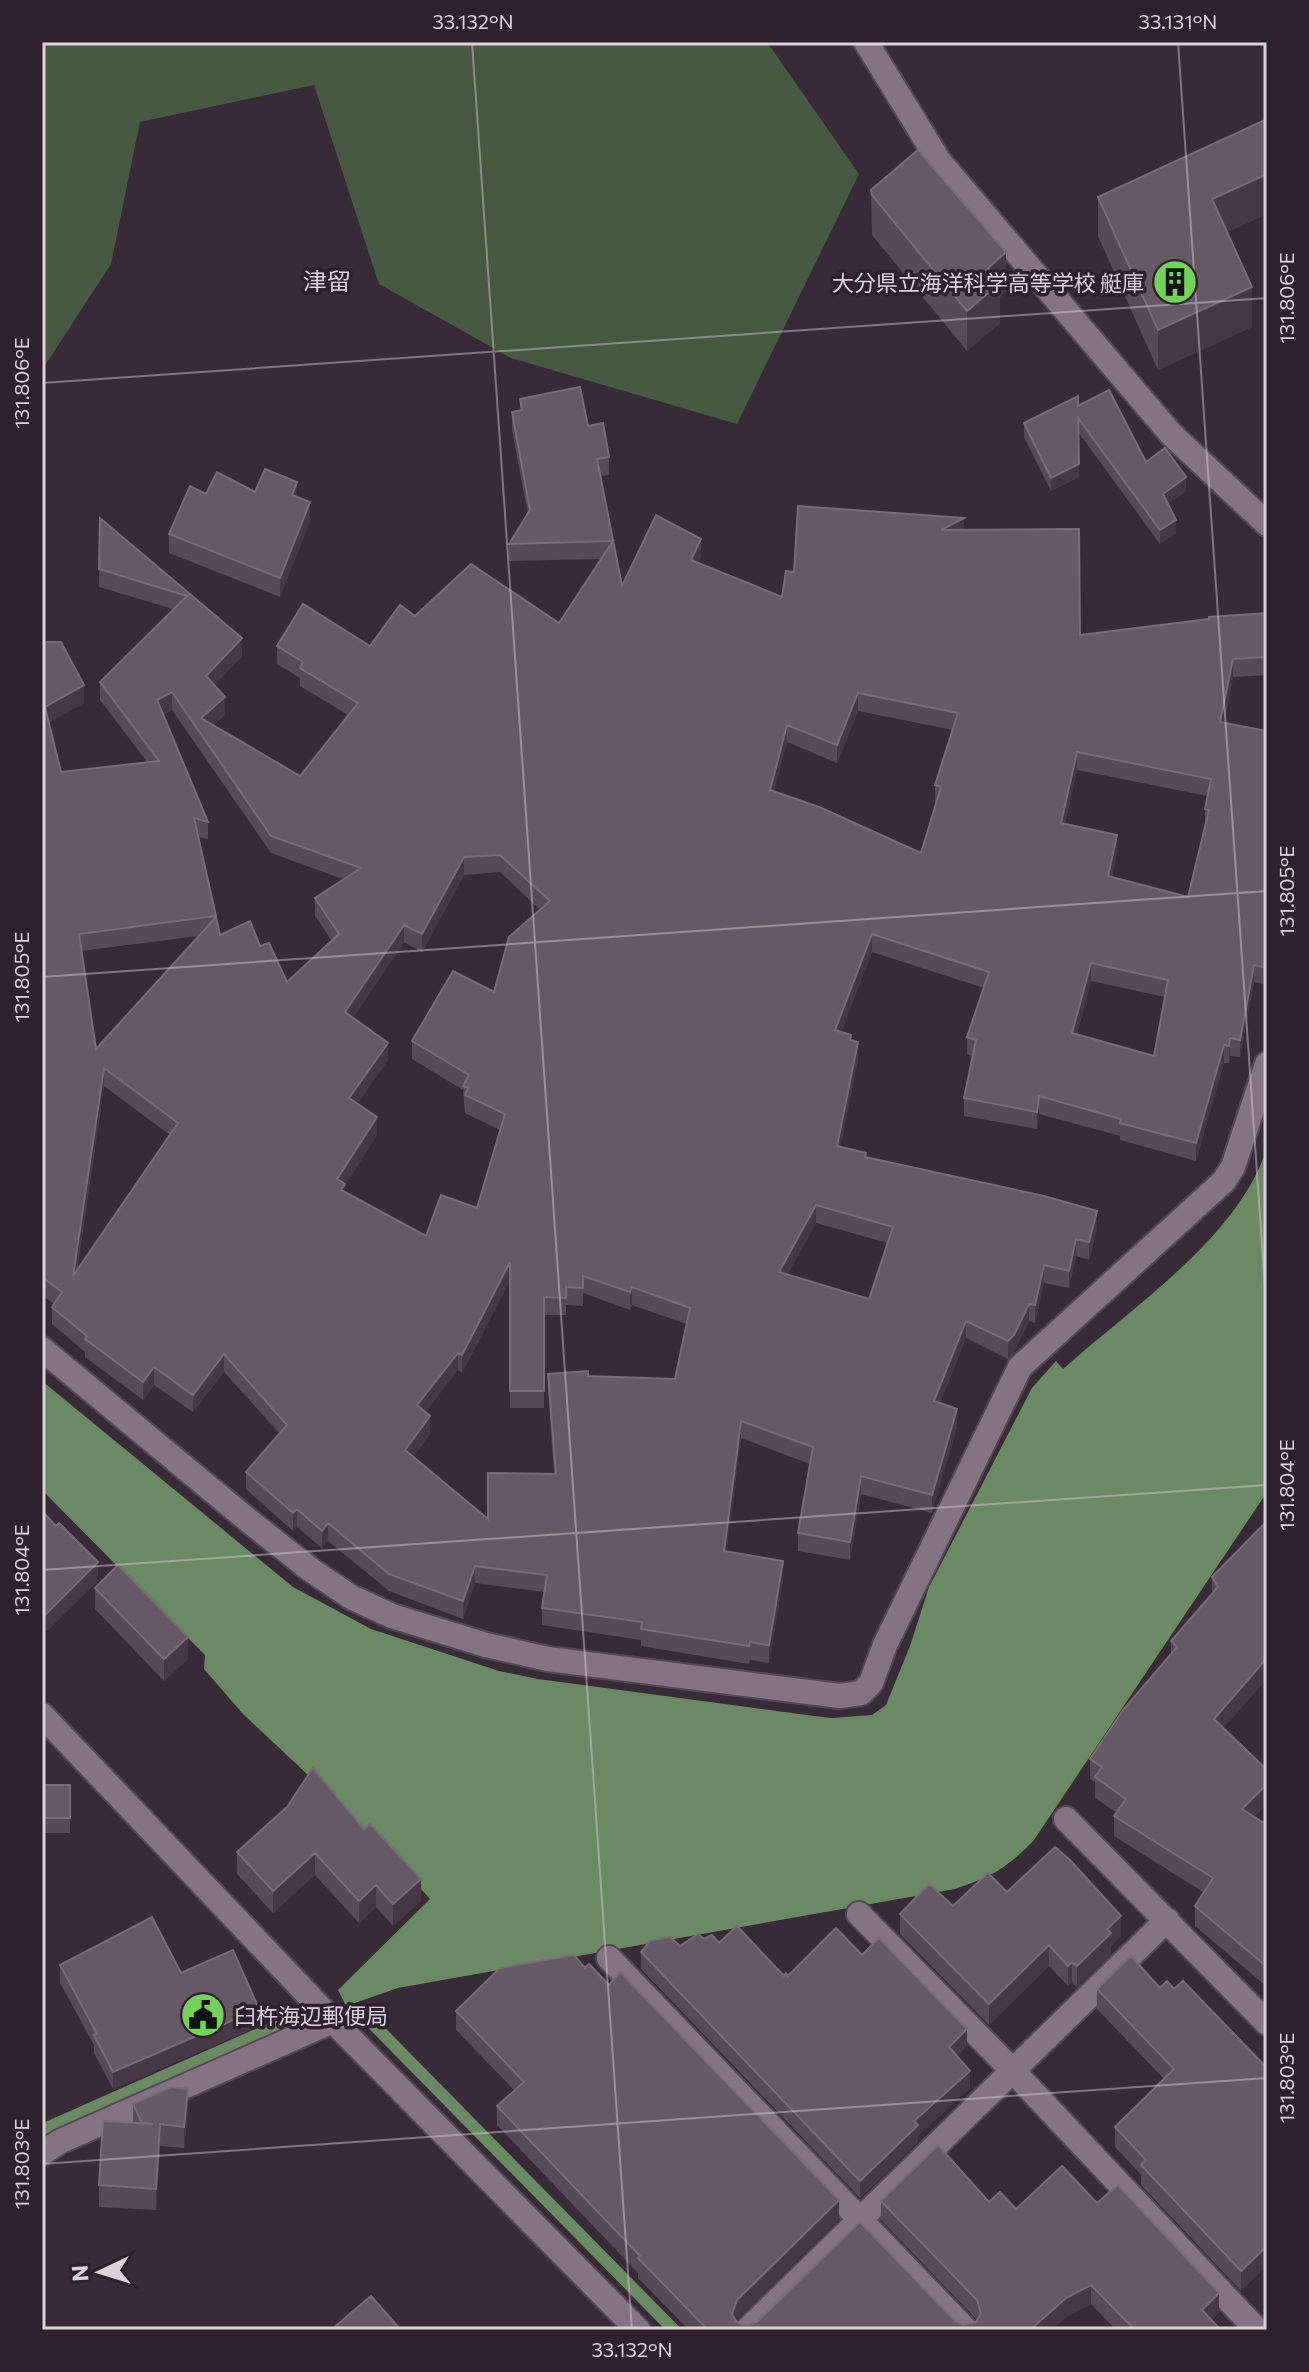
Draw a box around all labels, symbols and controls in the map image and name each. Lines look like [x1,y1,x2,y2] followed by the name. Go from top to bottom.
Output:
[432,9,514,33] text: 33.132°N
[1139,9,1217,33] text: 33.131°N
[1274,252,1298,344] text: 131.806°E
[1151,258,1199,306] building icon: 大分県立海洋科学高等学校 艇庫
[303,266,351,295] district label: 津留
[832,269,1144,296] place label: 大分県立海洋科学高等学校 艇庫
[9,337,33,429] text: 131.806°E
[1274,846,1298,936] text: 131.805°E
[9,932,33,1022] text: 131.805°E
[1274,1439,1298,1531] text: 131.804°E
[9,1524,33,1616] text: 131.804°E
[179,1991,227,2039] public building icon: 臼杵海辺郵便局
[234,2002,388,2029] place label: 臼杵海辺郵便局
[1274,2033,1298,2123] text: 131.803°E
[9,2119,33,2209] text: 131.803°E
[60,2232,140,2312] north arrow
[66,2264,94,2283] text: N
[591,2337,673,2361] text: 33.132°N

